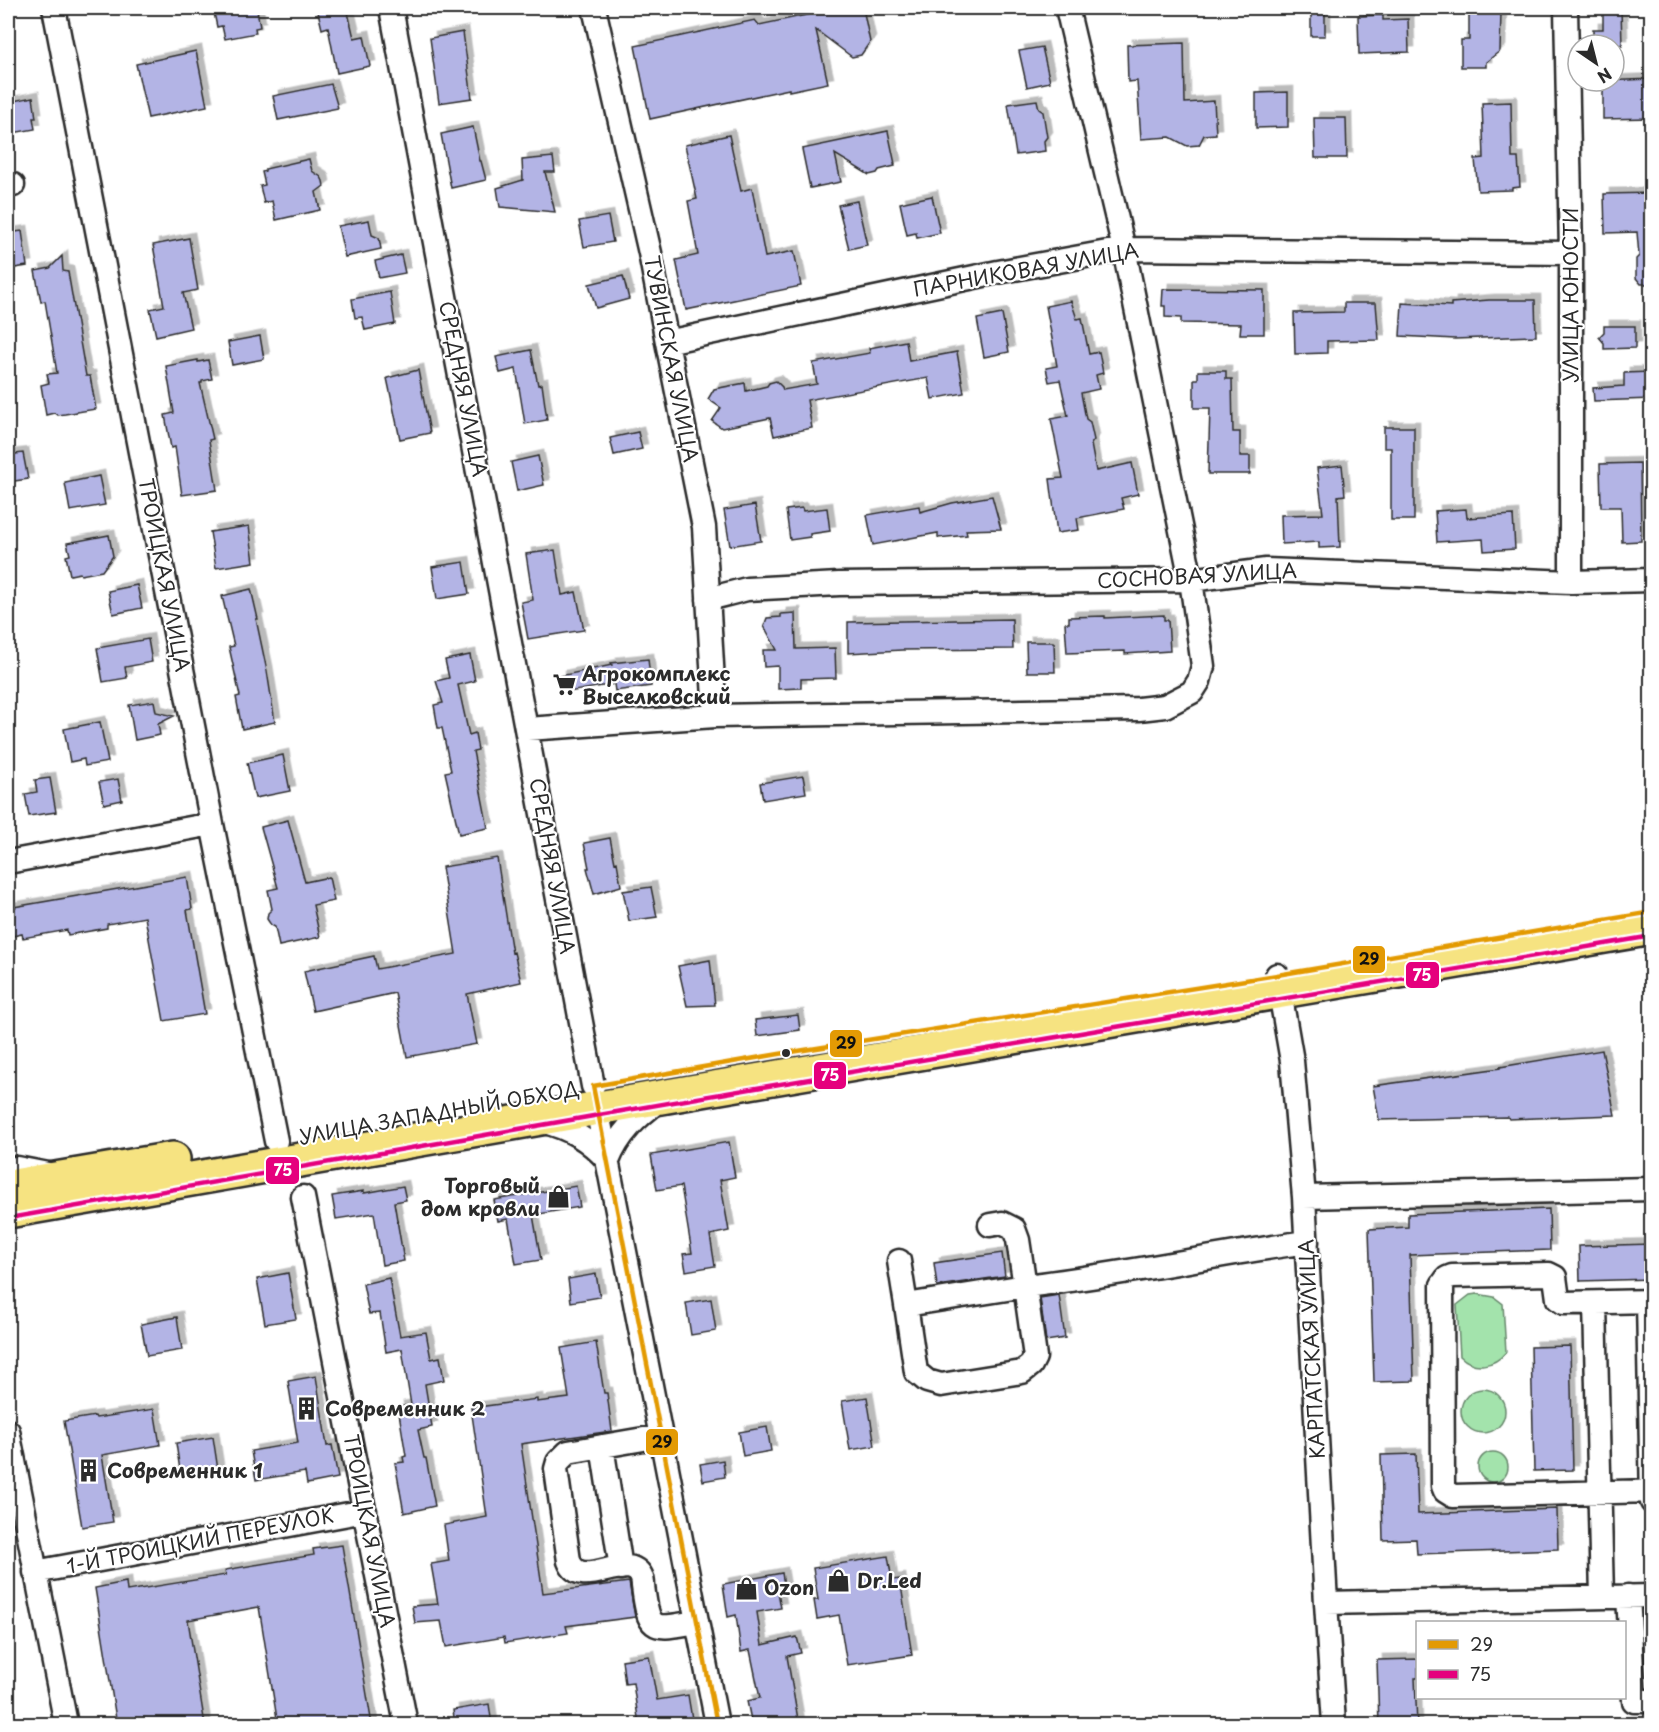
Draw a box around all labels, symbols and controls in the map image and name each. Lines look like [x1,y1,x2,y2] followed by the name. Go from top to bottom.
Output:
[1566,33,1626,93] north arrow
[1593,63,1617,90] text: N
[1555,207,1585,383] street label: УЛИЦА ЮНОСТИ
[911,234,1141,304] street label: ПАРНИКОВАЯ УЛИЦА
[637,253,707,465] street label: ТУВИНСКАЯ УЛИЦА
[432,298,496,479] street label: СРЕДНЯЯ УЛИЦА
[132,476,198,674] street label: ТРОИЦКАЯ УЛИЦА
[1096,555,1298,595] street label: СОСНОВАЯ УЛИЦА
[581,658,731,711] place label: Агрокомплекс Выселковский
[551,672,577,698] supermarket icon: Агрокомплекс Выселковский
[523,775,583,956] street label: СРЕДНЯЯ УЛИЦА
[1352,945,1386,974] line badge: 29
[1359,946,1379,970] text: 29
[1405,961,1440,989] line badge: 75
[1412,962,1432,986] text: 75
[829,1029,863,1058] line badge: 29
[836,1030,856,1054] text: 29
[780,1047,792,1059] unlabelled marker
[813,1061,847,1090] line badge: 75
[820,1062,840,1086] text: 75
[296,1073,582,1151] street label: УЛИЦА ЗАПАДНЫЙ ОБХОД
[265,1156,300,1185] line badge: 75
[273,1157,293,1181] text: 75
[421,1170,540,1223] place label: Торговый дом кровли
[545,1184,571,1210] shop icon: Торговый дом кровли
[1290,1238,1332,1460] street label: КАРПАТСКАЯ УЛИЦА
[325,1393,485,1423] place label: Современник 2
[294,1396,320,1422] building icon: Современник 2
[645,1428,679,1456] line badge: 29
[652,1429,672,1453] text: 29
[337,1432,403,1630] street label: ТРОИЦКАЯ УЛИЦА
[107,1455,263,1485] place label: Современник 1
[76,1458,102,1484] building icon: Современник 1
[64,1499,336,1581] street label: 1-Й ТРОИЦКИЙ ПЕРЕУЛОК
[857,1565,922,1595] place label: Dr.Led
[826,1568,852,1594] shop icon: Dr.Led
[764,1572,814,1602] place label: Ozon
[733,1575,759,1601] shop icon: Ozon
[1416,1621,1626,1699] legend
[1470,1630,1493,1657] text: 29
[1470,1660,1491,1687] text: 75

